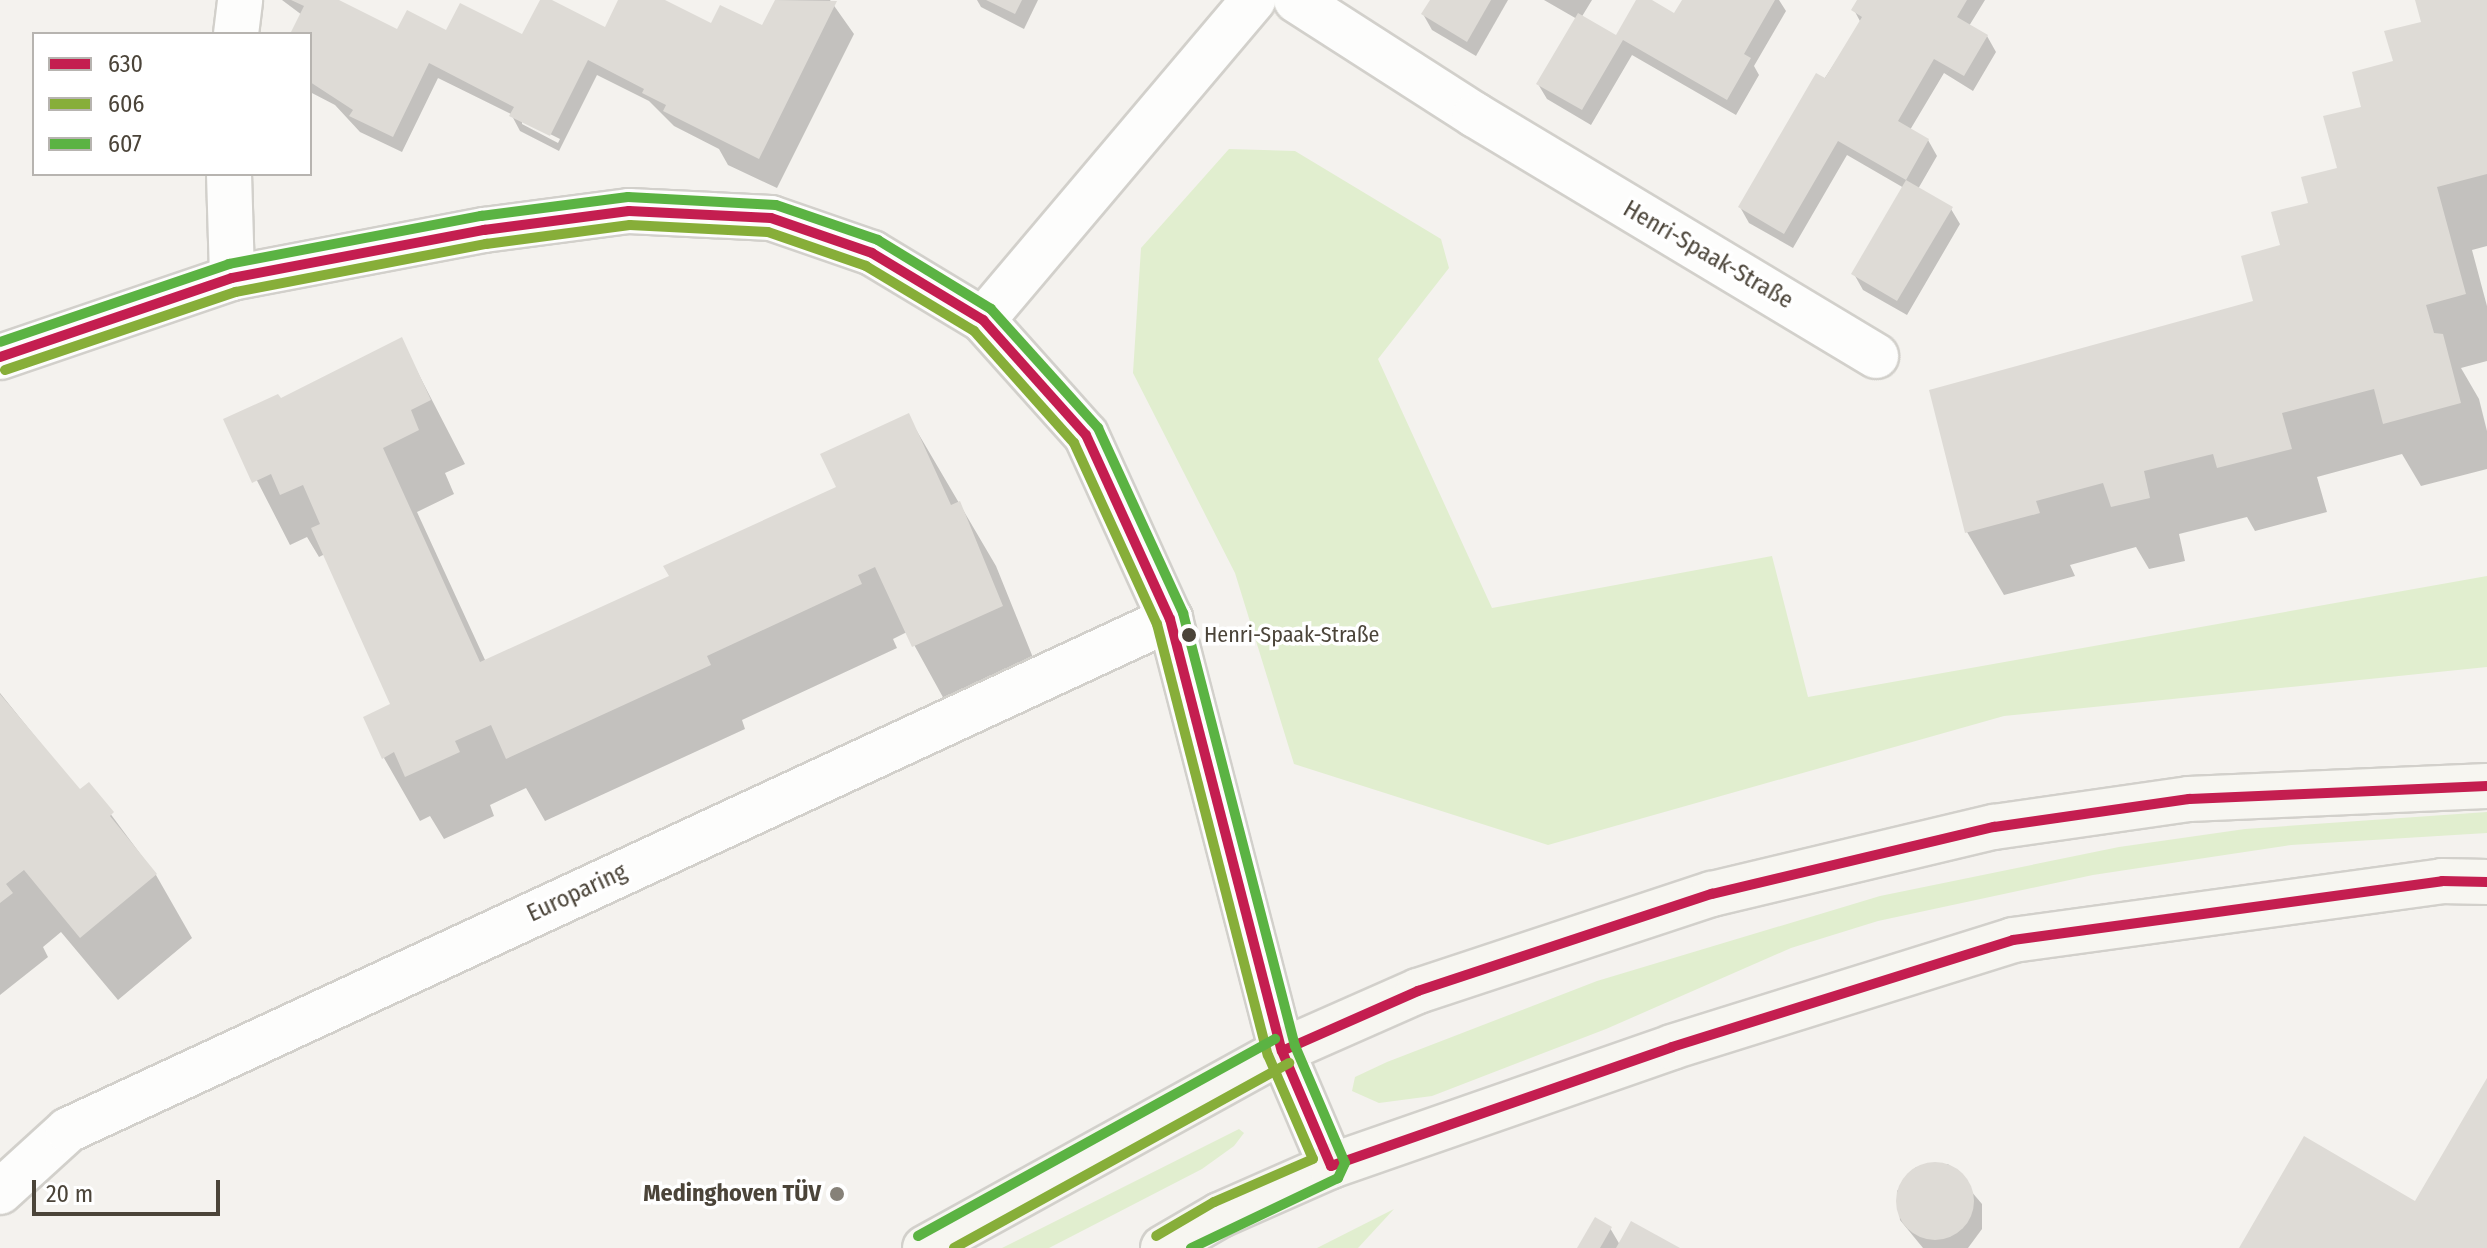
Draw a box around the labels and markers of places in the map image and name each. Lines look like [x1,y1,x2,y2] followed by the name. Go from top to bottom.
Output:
[1204,622,1379,648] place label: Henri-Spaak-Straße
[1181,627,1197,643] marker: Henri-Spaak-Straße
[643,1180,821,1208] place label: Medinghoven TÜV
[828,1185,846,1203] marker: Medinghoven TÜV

